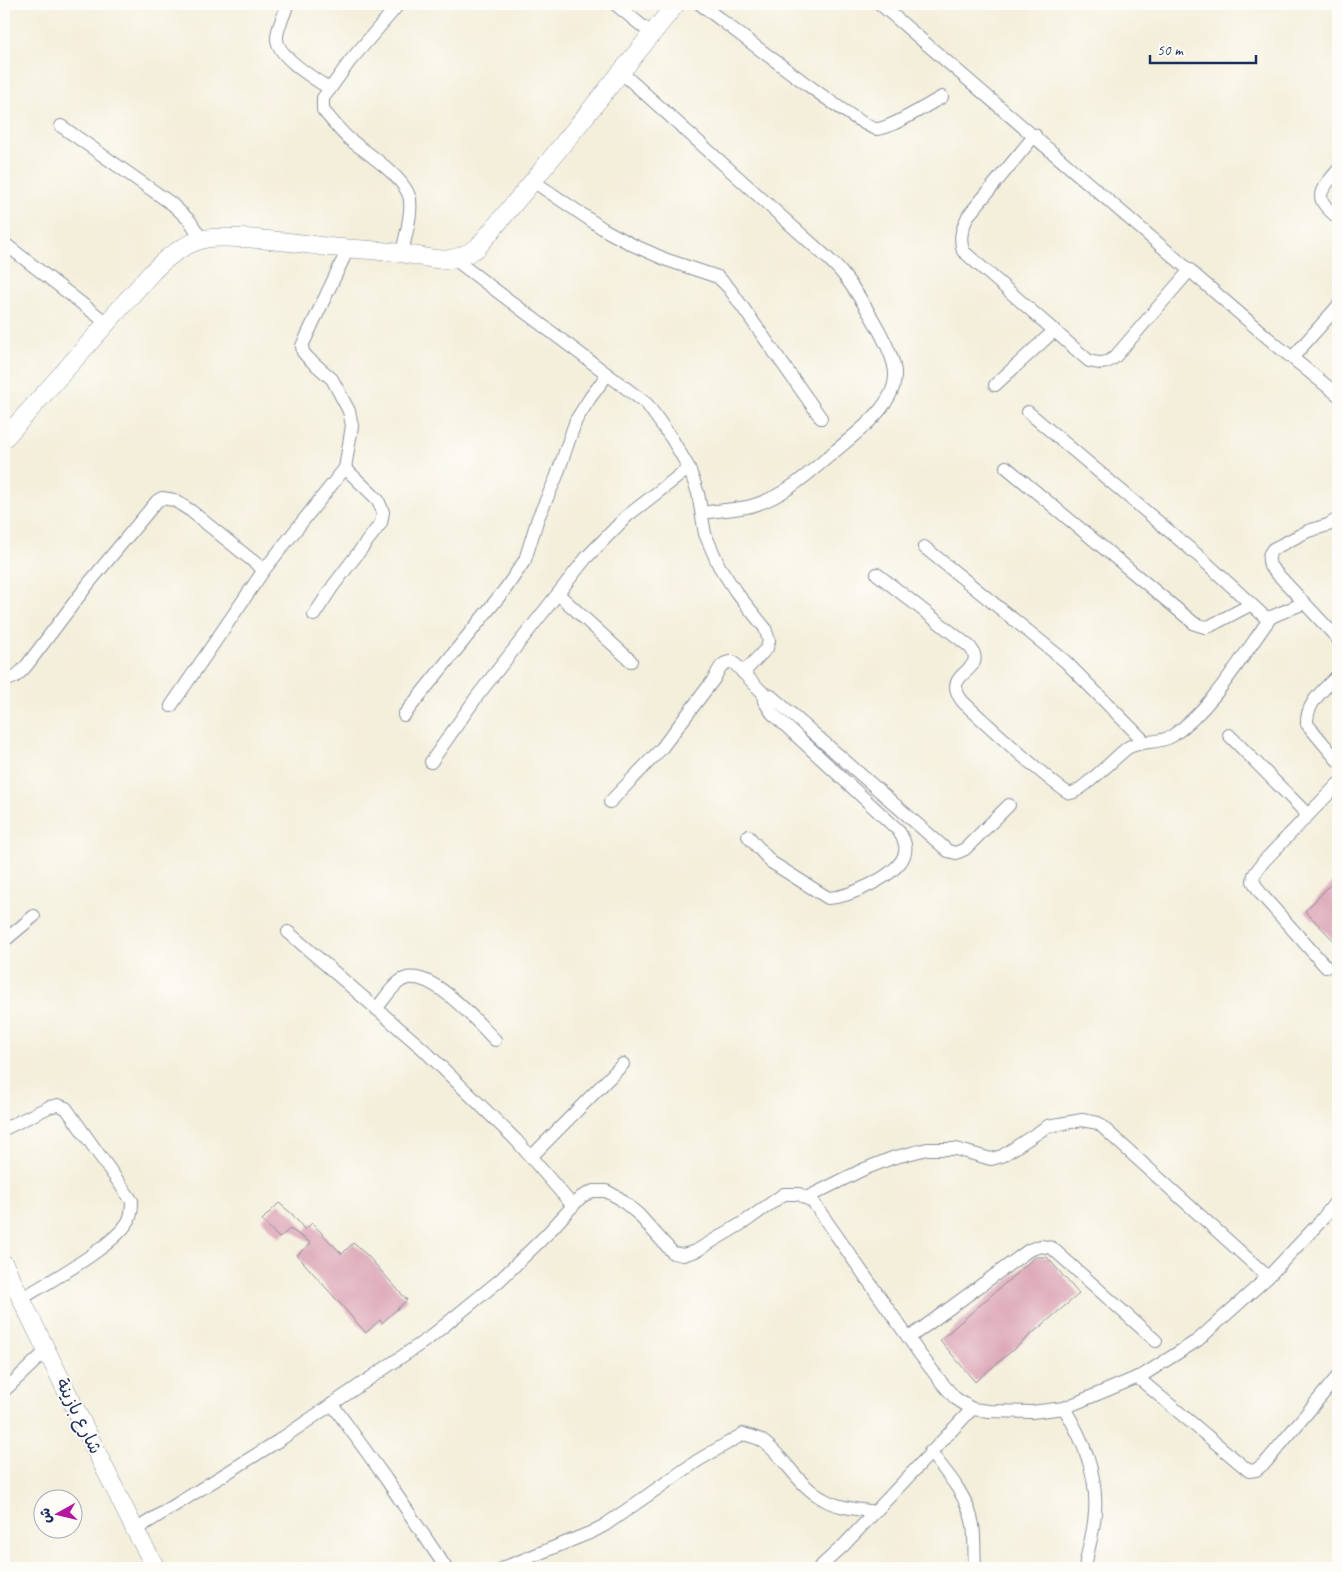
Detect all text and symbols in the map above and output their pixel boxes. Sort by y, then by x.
scale bar [1150,32,1256,64]
text: 50 m [1157,41,1184,60]
street label: شارع بازينة [50,1374,107,1458]
north arrow [32,1490,82,1540]
text: ش [36,1507,55,1525]

